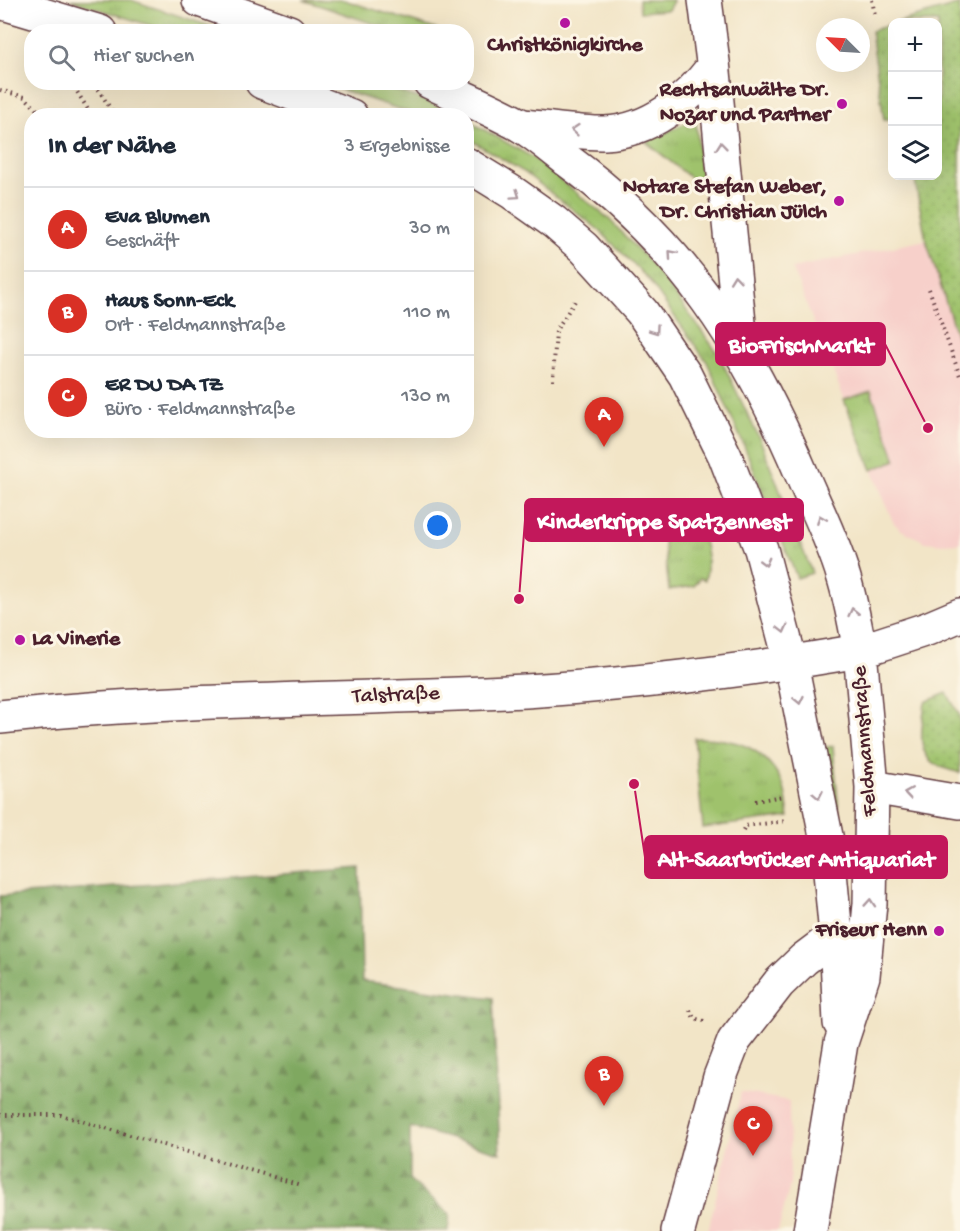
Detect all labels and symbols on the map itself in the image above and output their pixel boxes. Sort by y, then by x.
marker: Christkönigkirche [558,16,572,30]
north arrow [816,18,870,72]
place label: Christkönigkirche [486,33,643,59]
place label: Rechtsanwälte Dr. Nozar und Partner [658,78,832,129]
marker: Rechtsanwälte Dr. Nozar und Partner [835,97,849,111]
one-way arrow [570,124,579,137]
one-way arrow [715,142,728,151]
place label: Notare Stefan Weber, Dr. Christian Jülch [623,175,827,226]
one-way arrow [509,188,520,199]
marker: Notare Stefan Weber, Dr. Christian Jülch [832,194,846,208]
one-way arrow [668,251,679,261]
one-way arrow [729,274,742,283]
callout: BioFrischMarkt [716,323,885,365]
one-way arrow [648,324,659,335]
text: BioFrischMarkt [728,333,876,362]
pin: A [584,398,624,447]
callout: Kinderkrippe Spatzennest [525,499,803,541]
text: Kinderkrippe Spatzennest [536,509,793,538]
your location [423,511,452,540]
one-way arrow [816,514,828,525]
one-way arrow [758,557,770,567]
one-way arrow [847,607,860,617]
one-way arrow [775,624,788,634]
place label: La Vinerie [32,627,121,653]
marker: La Vinerie [13,633,27,647]
street label: Feldmannstraße [848,664,884,818]
street label: Talstraße [350,681,441,711]
one-way arrow [792,695,805,705]
one-way arrow [903,787,912,799]
one-way arrow [811,789,824,799]
callout: Alt-Saarbrücker Antiquariat [645,836,947,878]
text: Alt-Saarbrücker Antiquariat [656,847,937,876]
one-way arrow [863,898,876,907]
place label: Friseur Henn [815,918,928,944]
marker: Friseur Henn [932,924,946,938]
pin: B [584,1056,624,1106]
pin: C [734,1106,772,1156]

